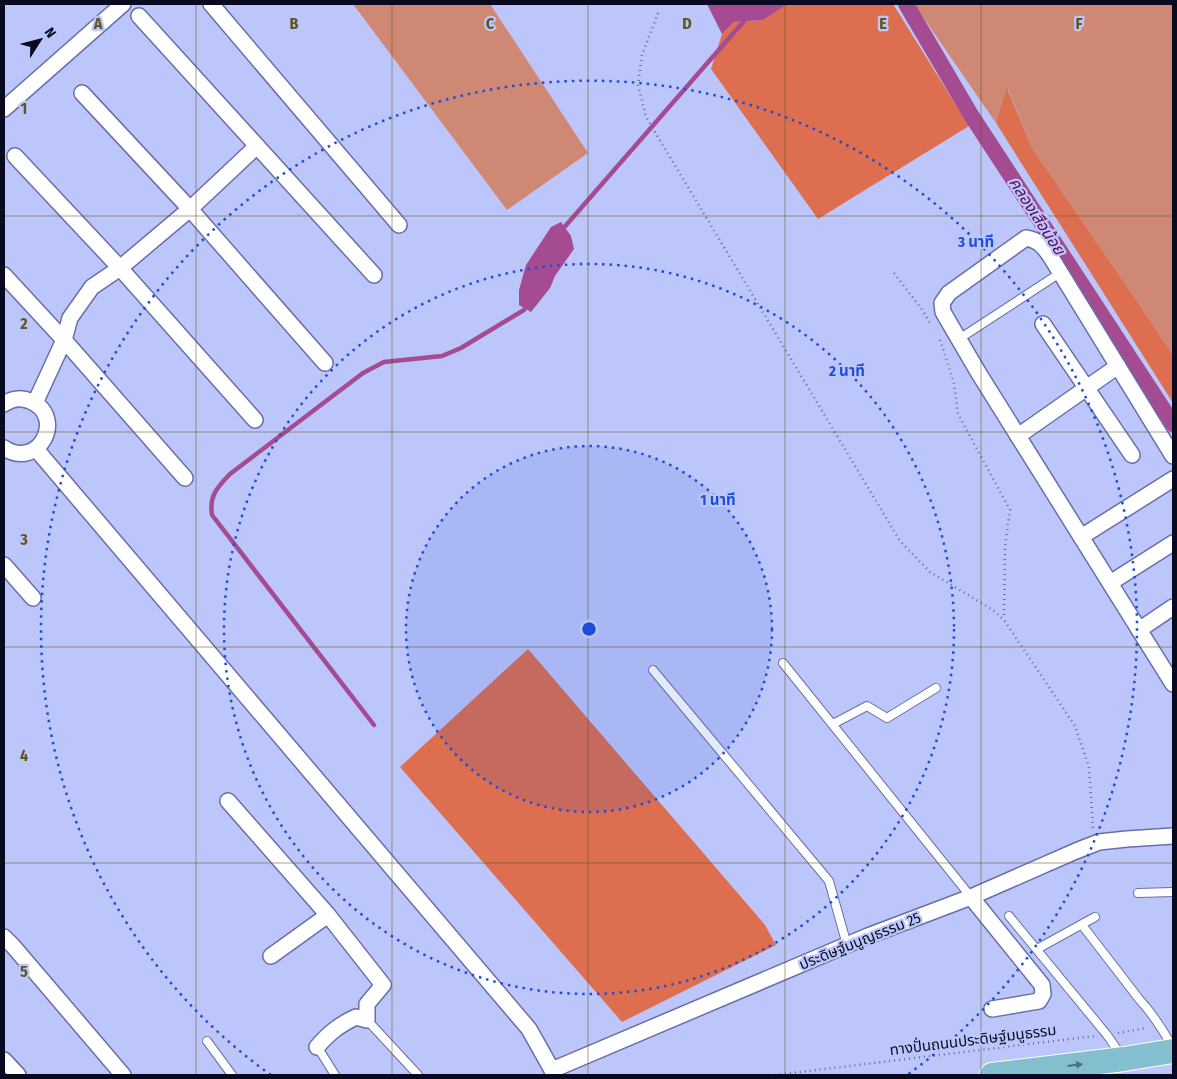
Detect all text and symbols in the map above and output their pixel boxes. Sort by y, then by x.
text: A [93,14,103,33]
text: B [290,14,299,33]
text: C [486,14,495,33]
text: D [682,14,692,33]
text: E [879,14,887,33]
text: F [1075,14,1083,33]
north arrow [15,15,65,65]
text: N [41,24,59,41]
text: 1 [21,99,27,118]
water label: คลองเสือน้อย [1005,174,1070,259]
text: 3 นาที [957,233,994,251]
text: 2 [19,314,28,333]
text: 2 นาที [828,362,865,380]
text: 1 นาที [700,491,736,509]
text: 3 [19,530,28,549]
centre of rings [580,620,598,638]
text: 4 [20,746,28,765]
street label: ประดิษฐ์มนูญธรรม 25 [797,908,924,974]
text: 5 [20,962,28,981]
street label: ทางปั่นถนนประดิษฐ์มนูธรรม [888,1019,1057,1059]
one-way arrow [1067,1061,1083,1069]

